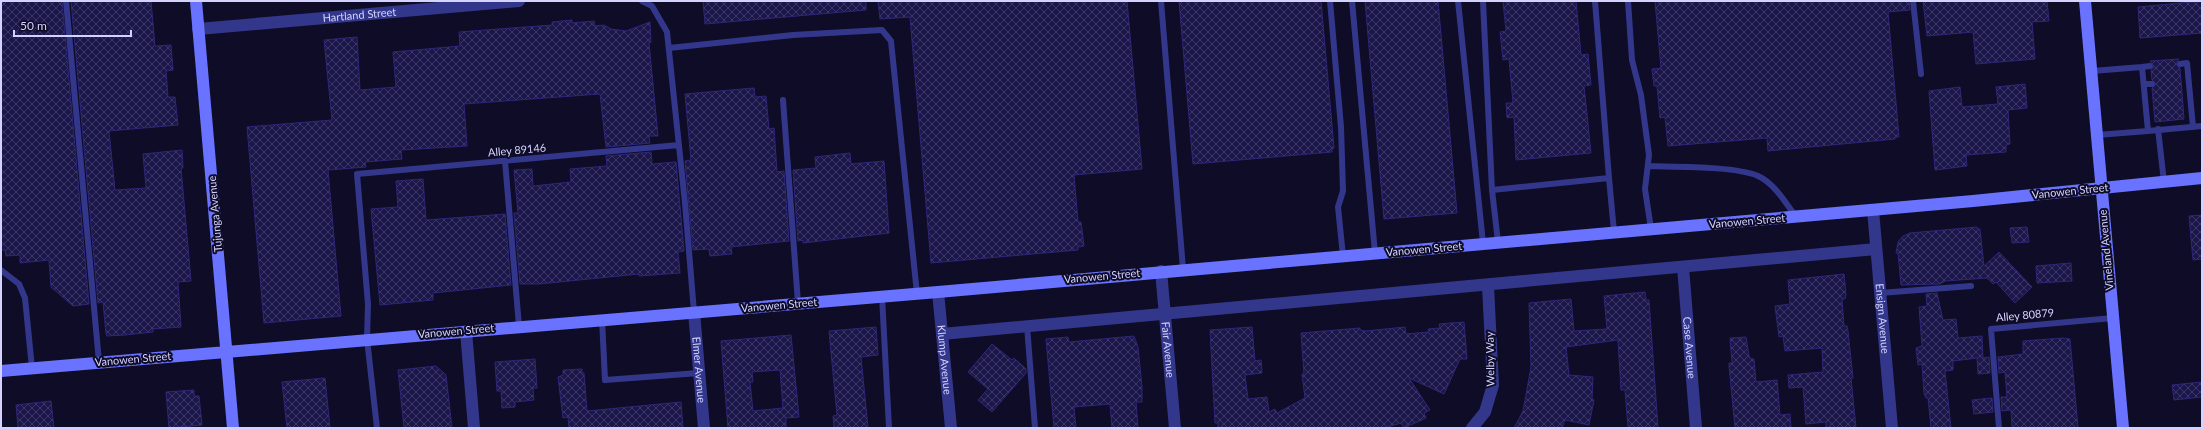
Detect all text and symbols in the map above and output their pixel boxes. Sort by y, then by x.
street label: Hartland Street [322,5,397,24]
scale bar [14,12,131,38]
text: 50 m [20,18,47,33]
street label: Alley 89146 [487,140,547,159]
street label: Tujunga Avenue [205,175,224,253]
street label: Vanowen Street [2031,180,2109,201]
street label: Vineland Avenue [2095,209,2116,291]
street label: Vanowen Street [1708,211,1786,230]
street label: Vanowen Street [1385,239,1463,258]
street label: Vanowen Street [1063,266,1141,285]
street label: Ensign Avenue [1873,283,1893,354]
street label: Vanowen Street [740,295,818,314]
street label: Alley 80879 [1995,305,2055,324]
street label: Case Avenue [1681,316,1699,379]
street label: Vanowen Street [417,321,495,340]
street label: Fair Avenue [1160,321,1178,378]
street label: Klump Avenue [935,324,955,395]
street label: Welby Way [1483,331,1496,387]
street label: Elmer Avenue [690,336,709,404]
street label: Vanowen Street [94,349,172,368]

